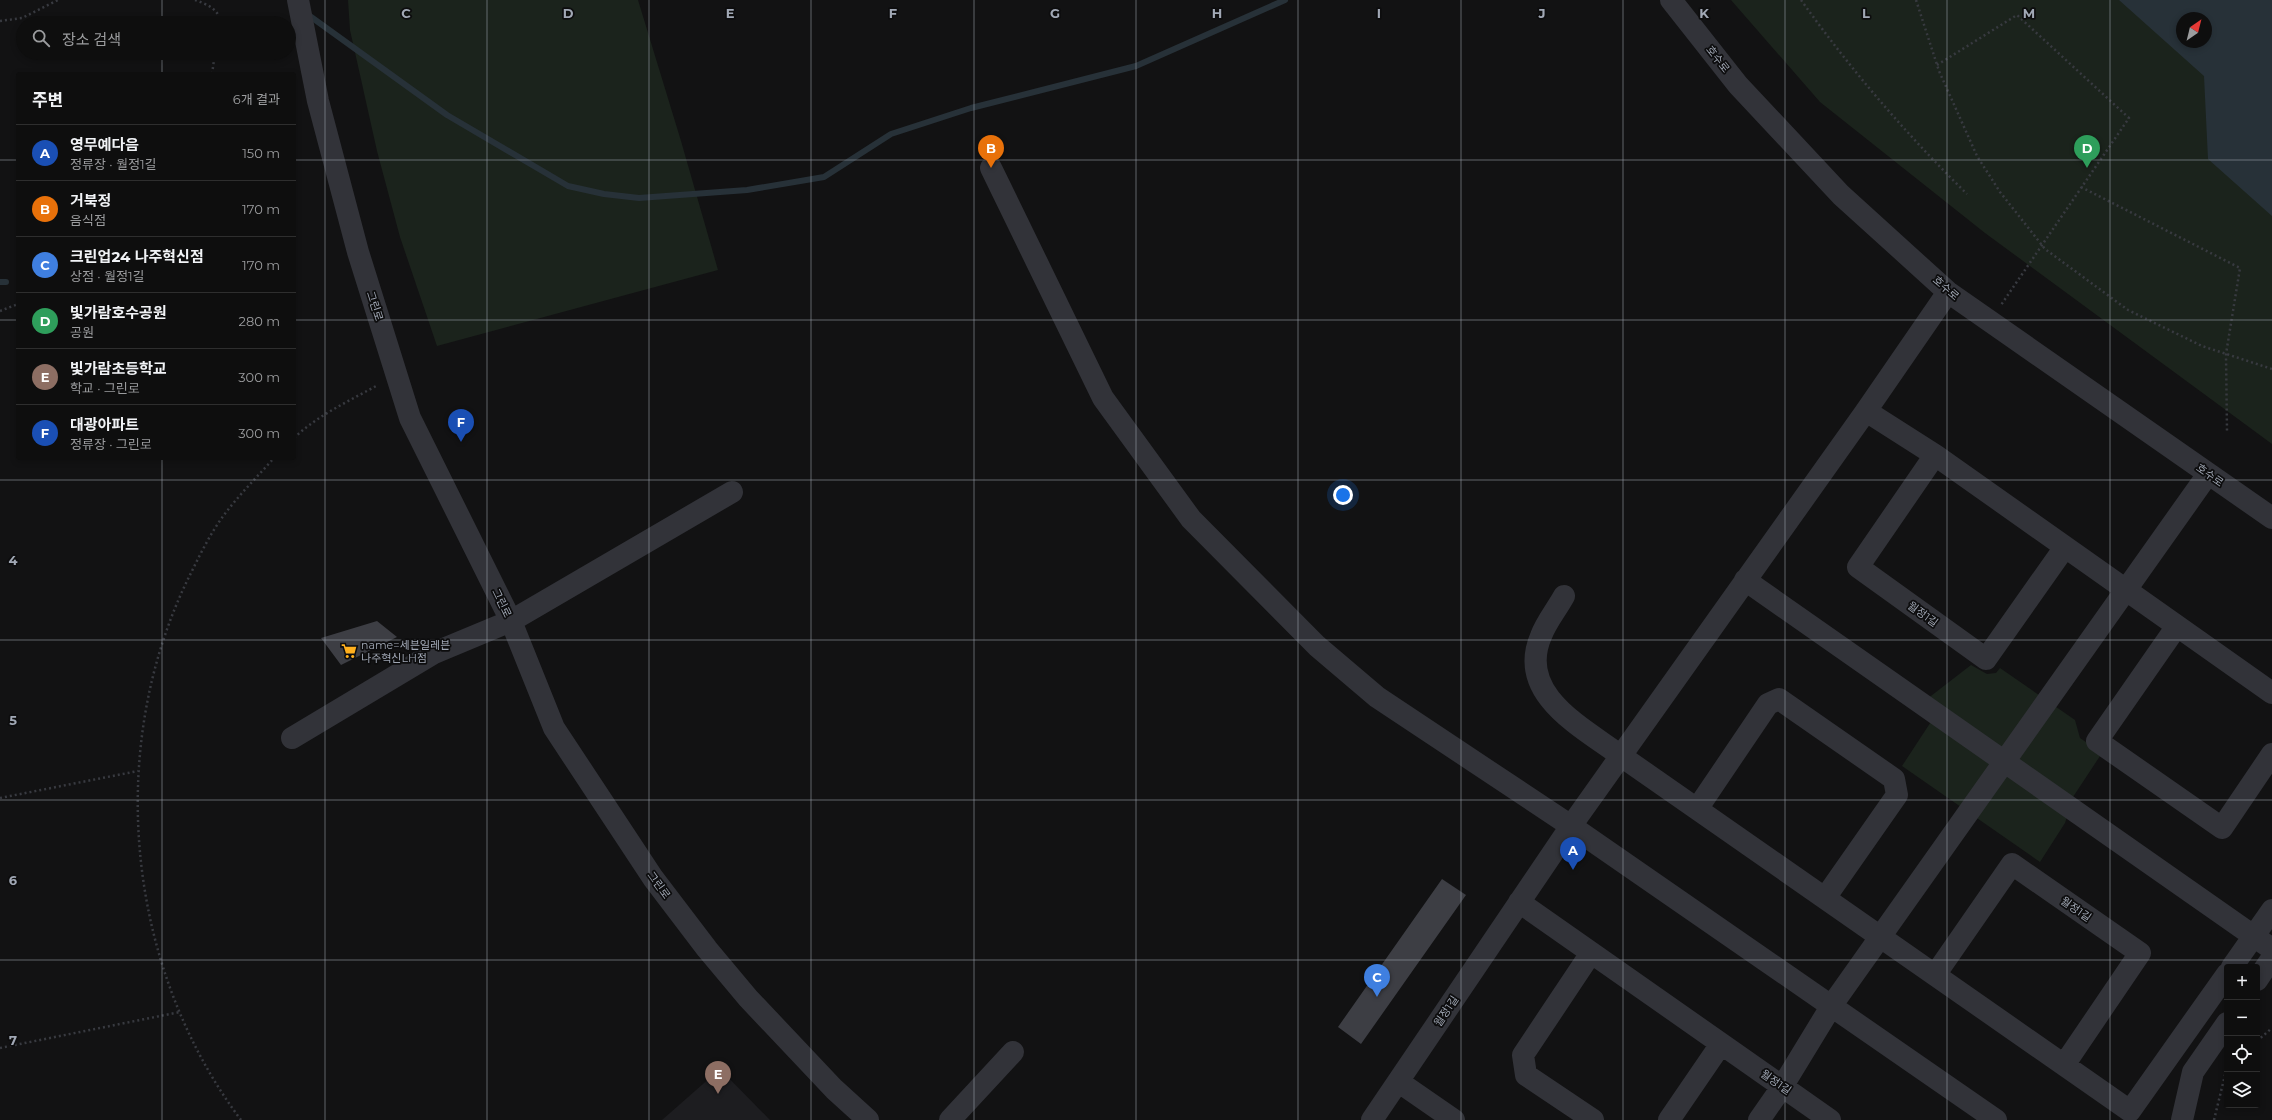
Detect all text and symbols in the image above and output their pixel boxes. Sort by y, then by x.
text: C [401,5,411,21]
text: D [563,5,574,21]
text: E [726,5,735,21]
text: F [889,5,897,21]
text: G [1050,5,1060,21]
text: H [1212,5,1222,21]
text: I [1377,5,1381,21]
text: J [1537,5,1546,21]
text: K [1699,5,1709,21]
text: L [1862,5,1870,21]
text: M [2023,5,2035,21]
north arrow [2176,12,2212,48]
search box [16,16,296,60]
icon: search [30,27,52,49]
text: 장소 검색 [62,30,121,49]
street label: 호수로 [1703,43,1733,75]
text: 주변 [32,90,63,110]
text: 6개 결과 [233,91,280,107]
text: 영무예다음 [70,135,139,154]
pin: B [978,135,1004,168]
pin: D [2074,135,2100,168]
text: A [40,145,50,161]
text: 150 m [242,145,280,161]
text: 정류장 · 월정1길 [70,156,157,172]
text: 거북정 [70,191,111,210]
text: B [40,201,50,217]
text: 170 m [242,201,280,217]
text: 음식점 [70,212,106,228]
text: 크린업24 나주혁신점 [70,247,204,266]
text: C [40,257,50,273]
text: 170 m [242,257,280,273]
text: 상점 · 월정1길 [70,268,145,284]
street label: 호수로 [1930,273,1962,303]
street label: 그린로 [364,289,386,323]
text: 빛가람호수공원 [70,303,167,322]
text: D [40,313,50,329]
text: 280 m [239,313,280,329]
text: 공원 [70,324,94,340]
text: 빛가람초등학교 [70,359,167,378]
text: E [41,369,49,385]
text: 300 m [238,369,280,385]
text: 학교 · 그린로 [70,380,140,396]
pin: F [448,409,474,442]
text: 대광아파트 [70,415,139,434]
text: F [41,425,49,441]
text: 300 m [238,425,280,441]
text: 정류장 · 그린로 [70,436,152,452]
street label: 호수로 [2194,461,2226,489]
your location [1333,485,1353,505]
text: 4 [9,552,18,568]
street label: 그린로 [489,586,515,620]
street label: 월정1길 [1905,598,1941,630]
place label: name=세븐일레븐 나주혁신LH점 [361,638,450,665]
supermarket icon: name=세븐일레븐 나주혁신LH점 [340,642,358,660]
text: 5 [9,712,17,728]
pin: A [1560,837,1586,870]
street label: 그린로 [644,869,674,901]
text: 6 [9,872,18,888]
street label: 월정1길 [2058,893,2094,925]
pin: C [1364,964,1390,997]
map controls [2224,964,2260,1108]
button: + [2224,964,2260,1000]
street label: 월정1길 [1431,993,1461,1029]
button: − [2224,1000,2260,1036]
text: 7 [9,1032,17,1048]
button: locate [2224,1036,2260,1072]
pin: E [705,1061,731,1094]
street label: 월정1길 [1758,1066,1794,1098]
button: layers [2224,1072,2260,1108]

